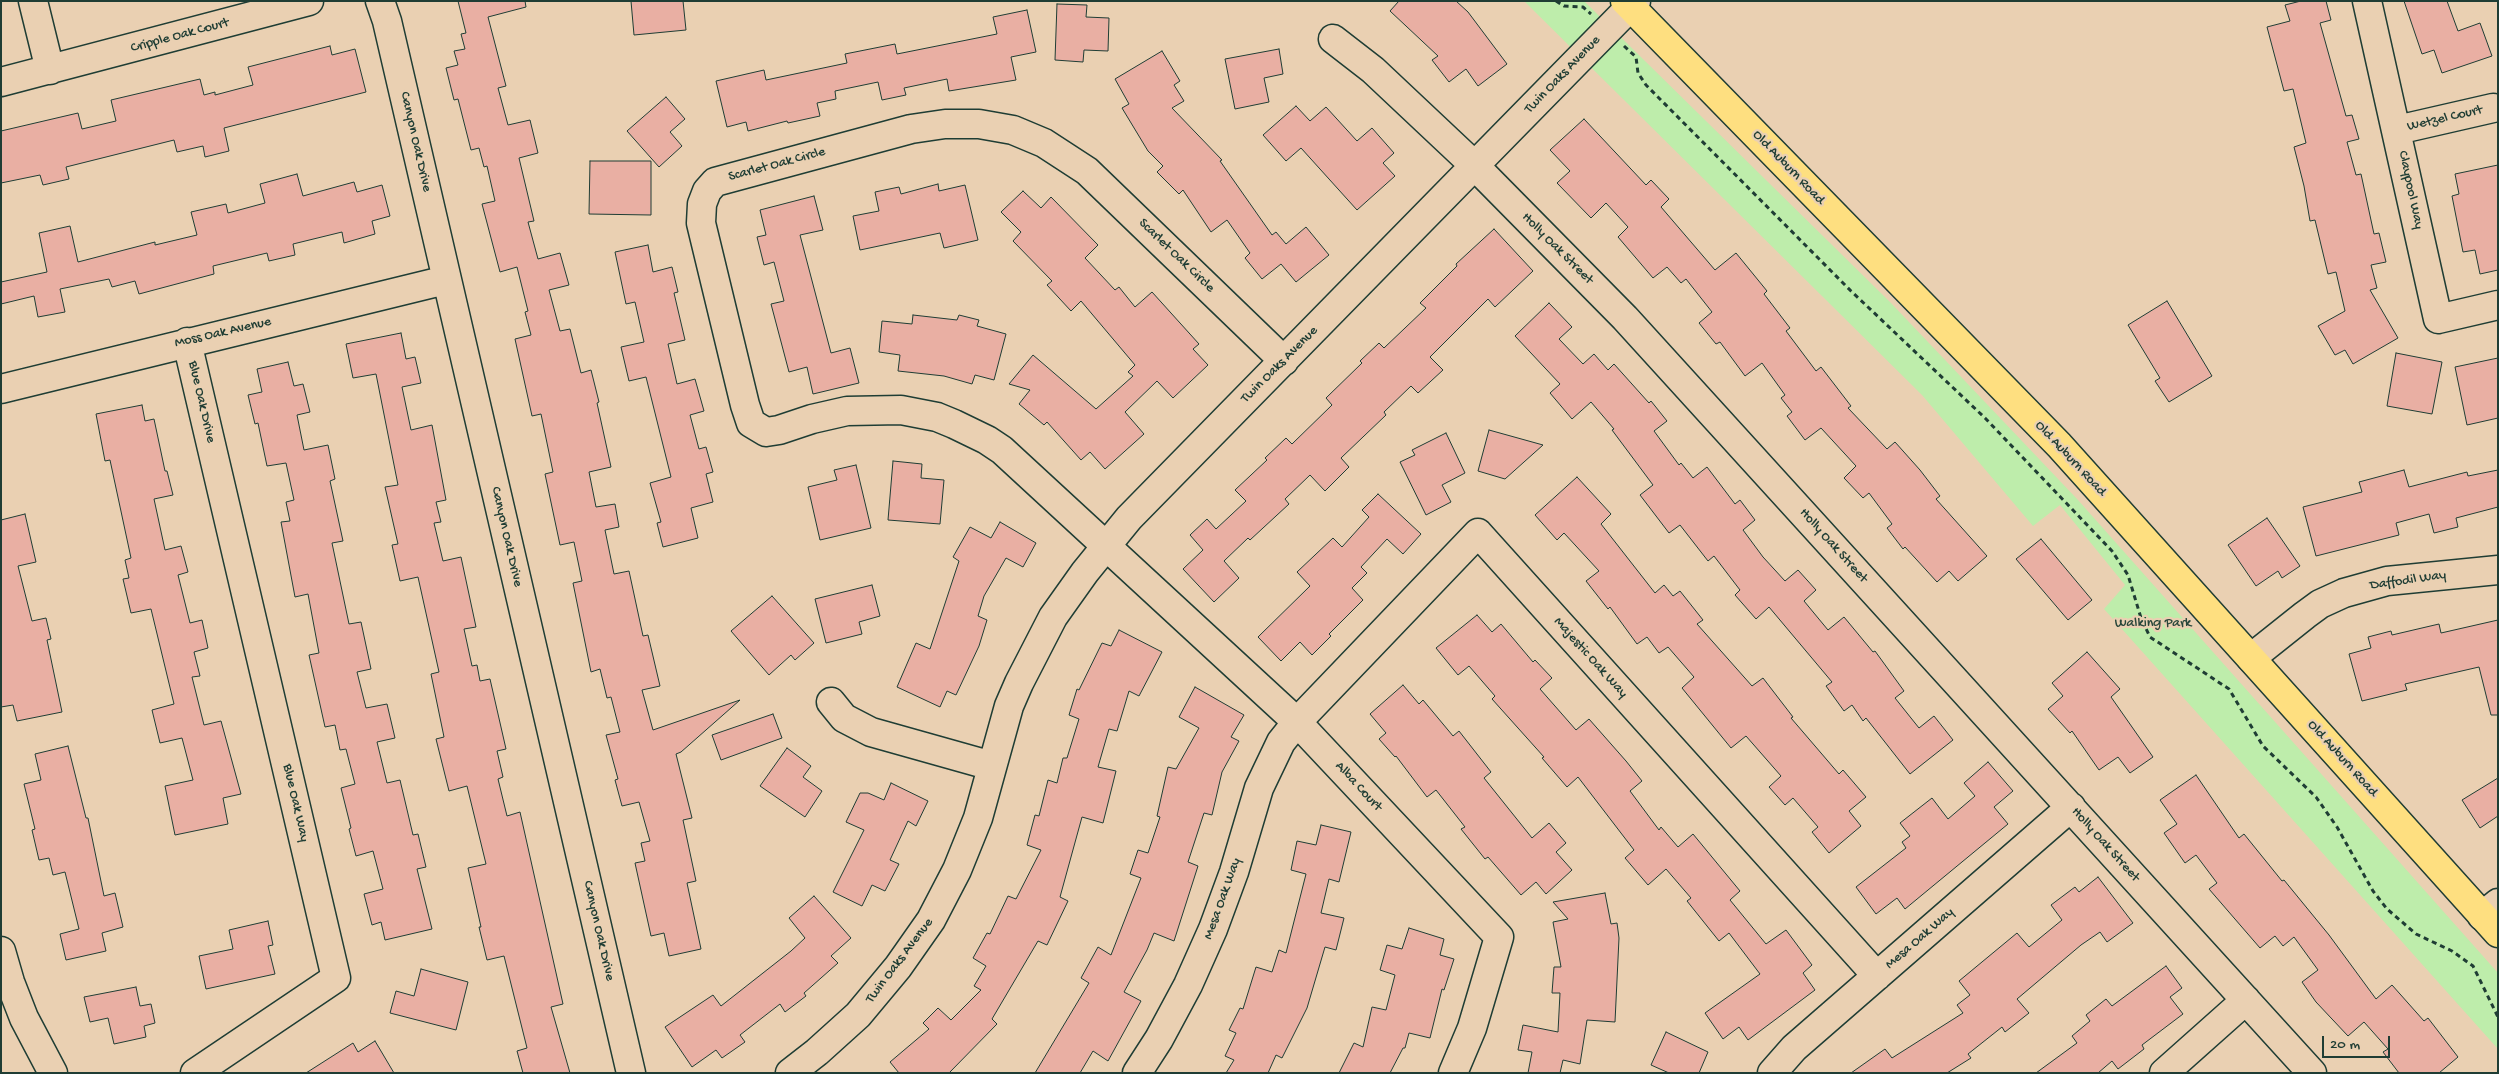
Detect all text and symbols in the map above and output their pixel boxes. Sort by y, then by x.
street label: Cripple Oak Court [129,15,231,57]
street label: Twin Oaks Avenue [1521,32,1605,118]
street label: Canyon Oak Drive [395,90,435,194]
street label: Wetzel Court [2406,102,2484,136]
street label: Old Auburn Road [1748,127,1828,209]
street label: Scarlet Oak Circle [727,144,827,186]
street label: Claypool Way [2393,149,2427,231]
street label: Holly Oak Street [1518,210,1596,288]
street label: Scarlet Oak Circle [1134,215,1218,297]
street label: Moss Oak Avenue [173,314,273,352]
street label: Twin Oaks Avenue [1238,323,1322,407]
street label: Blue Oak Drive [183,359,219,445]
street label: Old Auburn Road [2031,418,2109,500]
street label: Canyon Oak Drive [486,485,526,589]
street label: Holly Oak Street [1795,505,1871,587]
street label: Daffodil Way [2369,567,2447,595]
street label: Majestic Oak Way [1549,614,1631,702]
park label: Walking Park [2115,616,2191,632]
street label: Old Auburn Road [2303,717,2381,801]
street label: Alba Court [1331,759,1385,815]
street label: Blue Oak Way [278,762,312,844]
street label: Holly Oak Street [2067,804,2143,886]
street label: Mesa Oak Way [1200,856,1246,942]
street label: Canyon Oak Drive [578,879,618,983]
street label: Mesa Oak Way [1882,905,1958,973]
street label: Twin Oaks Avenue [863,915,937,1007]
scale bar [2324,1026,2392,1058]
text: 20 m [2330,1036,2360,1054]

